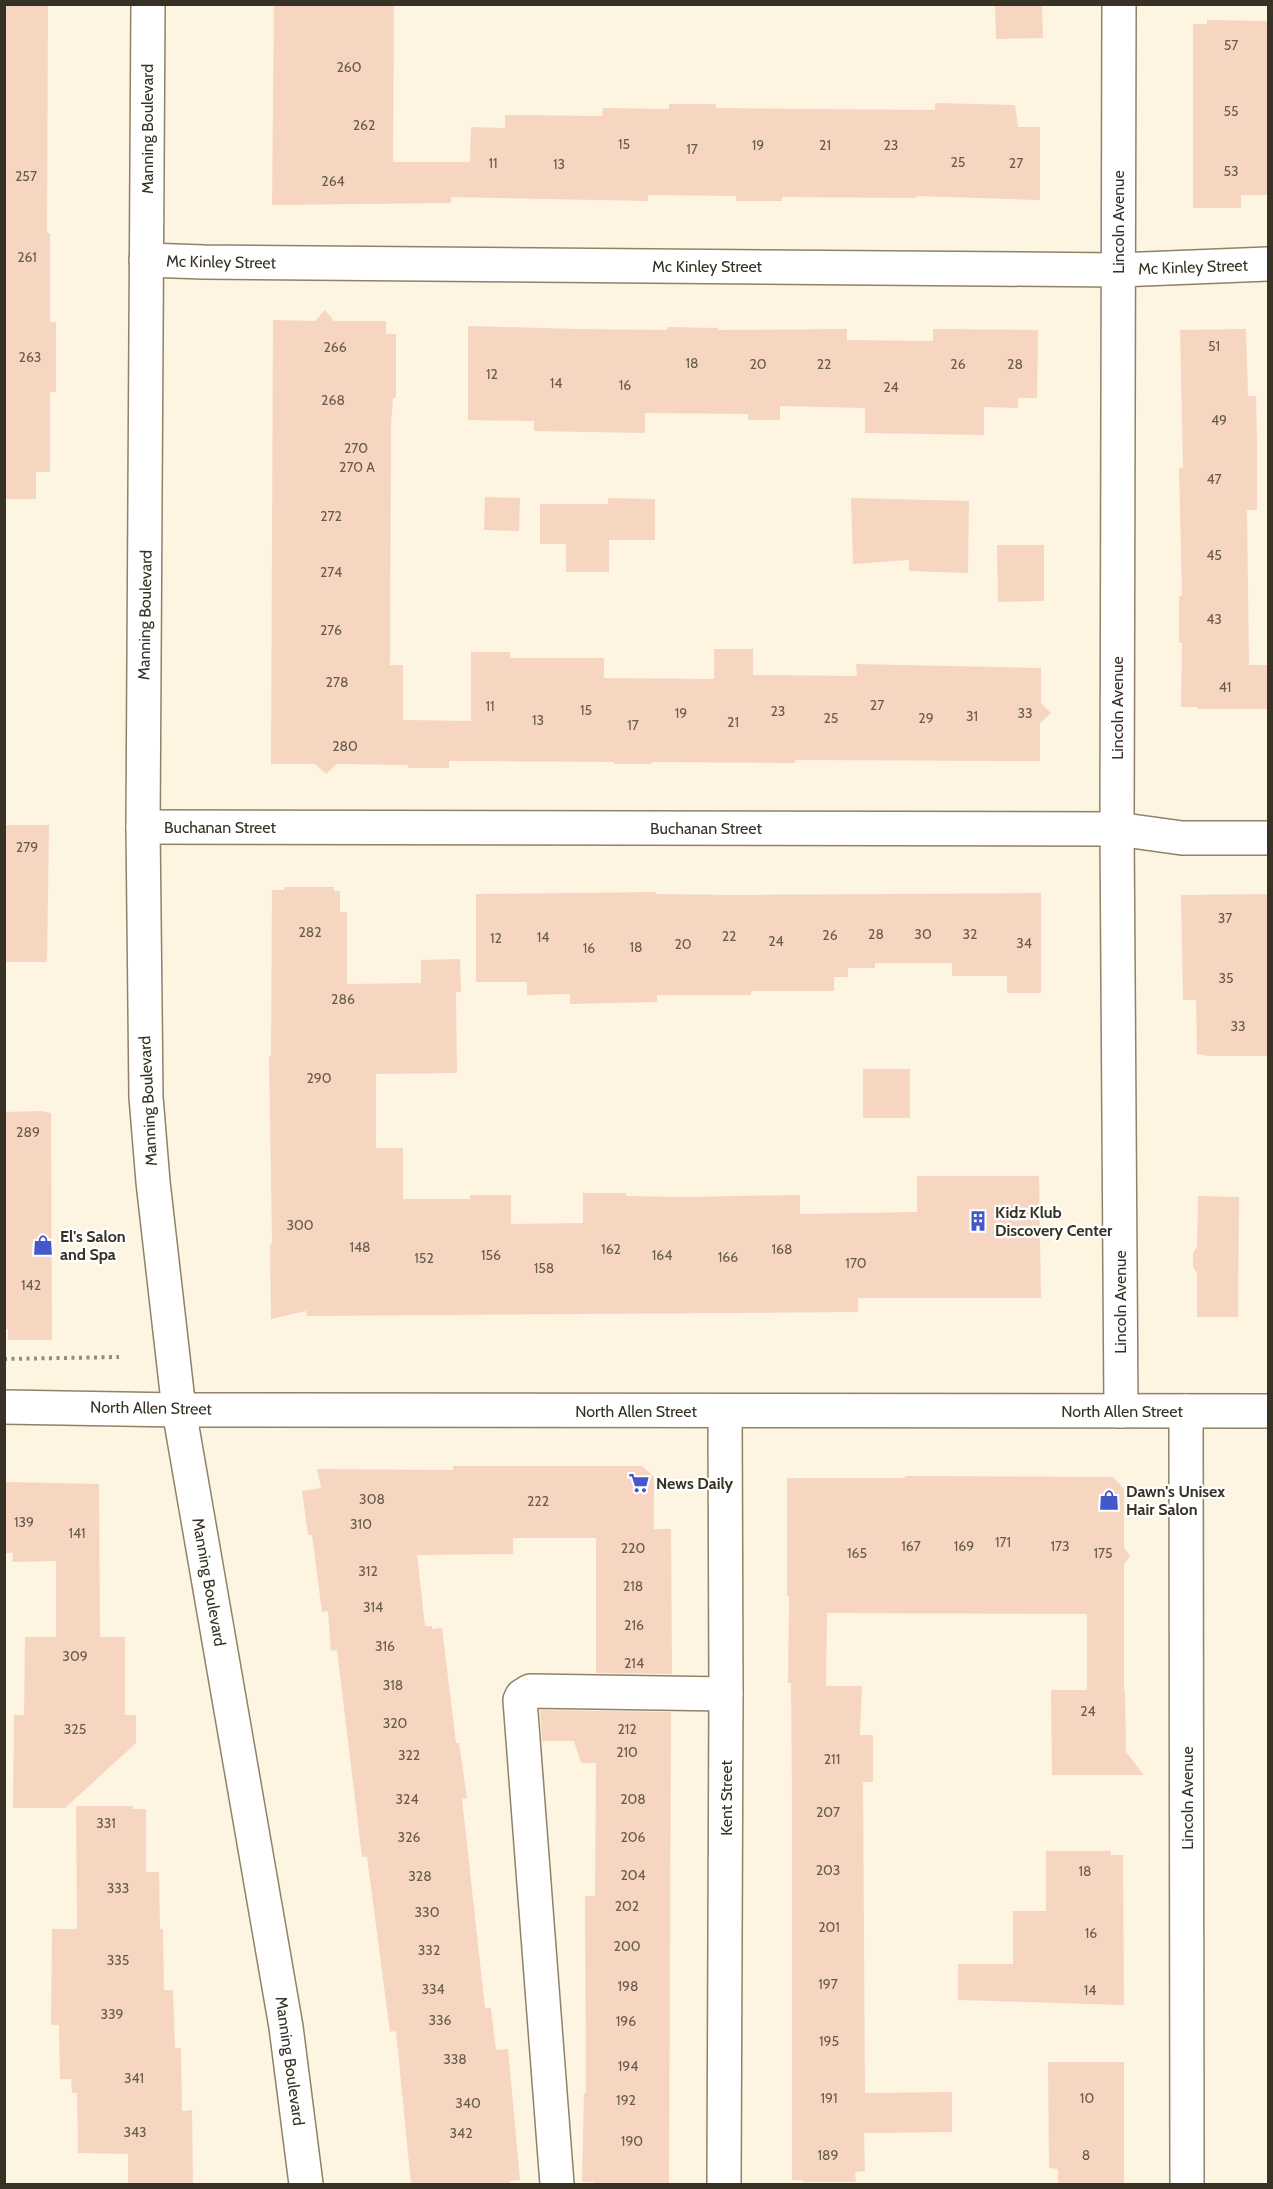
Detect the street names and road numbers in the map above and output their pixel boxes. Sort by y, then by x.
street label: Manning Boulevard [138,64,157,194]
street label: Lincoln Avenue [1109,170,1128,274]
street label: Mc Kinley Street [166,252,277,272]
street label: Mc Kinley Street [1138,256,1249,278]
street label: Mc Kinley Street [652,257,763,276]
street label: Manning Boulevard [134,550,156,680]
street label: Lincoln Avenue [1108,656,1127,760]
street label: Buchanan Street [164,818,276,837]
street label: Buchanan Street [650,819,762,838]
street label: Manning Boulevard [135,1036,161,1166]
street label: Lincoln Avenue [1111,1250,1130,1354]
street label: North Allen Street [90,1397,213,1419]
street label: North Allen Street [575,1402,697,1421]
street label: North Allen Street [1061,1402,1183,1421]
street label: Manning Boulevard [188,1516,230,1648]
street label: Lincoln Avenue [1178,1746,1197,1850]
street label: Kent Street [717,1760,736,1836]
street label: Manning Boulevard [272,1995,308,2127]

